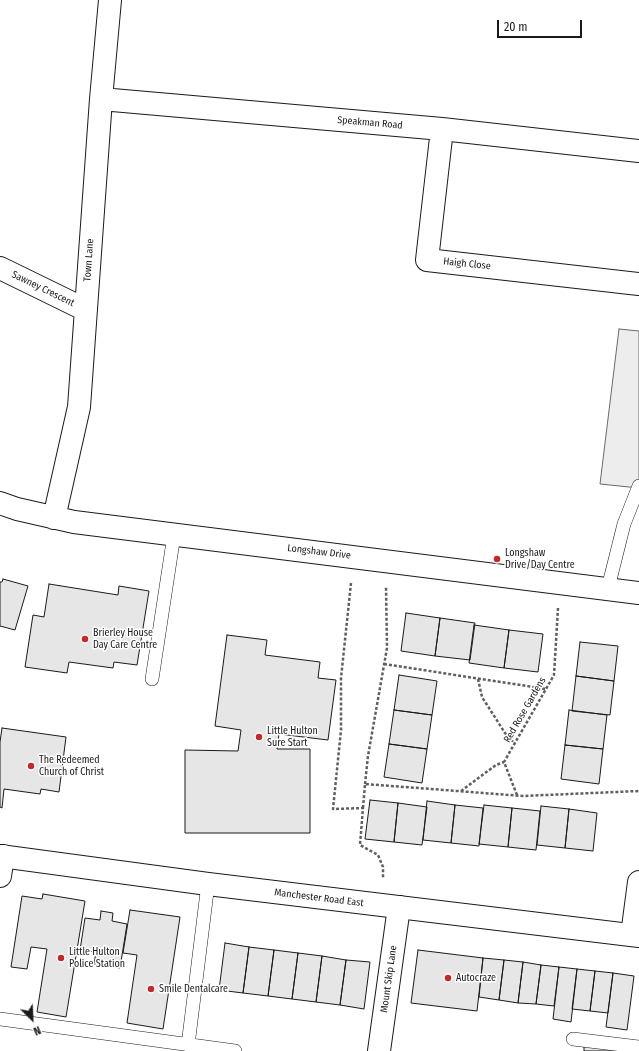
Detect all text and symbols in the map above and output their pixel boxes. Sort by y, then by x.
scale bar [499,12,584,38]
text: 20 m [504,20,528,34]
street label: Speakman Road [337,114,403,132]
street label: Town Lane [82,238,96,282]
street label: Haigh Close [443,256,491,272]
street label: Sawney Crescent [10,269,76,309]
street label: Longshaw Drive [287,542,351,562]
place label: Longshaw Drive/Day Centre [505,547,575,570]
marker: Longshaw Drive/Day Centre [492,554,502,564]
place label: Brierley House Day Care Centre [93,627,157,650]
marker: Brierley House Day Care Centre [80,634,90,644]
street label: Red Rose Gardens [501,675,549,745]
place label: Little Hulton Sure Start [267,725,318,748]
marker: Little Hulton Sure Start [254,732,264,742]
place label: The Redeemed Church of Christ [39,754,104,778]
marker: The Redeemed Church of Christ [26,761,36,771]
street label: Manchester Road East [274,887,364,909]
street label: Mount Skip Lane [378,945,400,1013]
place label: Little Hulton Police Station [69,946,125,970]
marker: Little Hulton Police Station [56,953,66,963]
place label: Autocraze [456,972,496,984]
marker: Autocraze [443,973,453,983]
place label: Smile Dentalcare [159,983,228,995]
marker: Smile Dentalcare [146,984,156,994]
north arrow [12,999,52,1039]
text: N [31,1023,43,1038]

